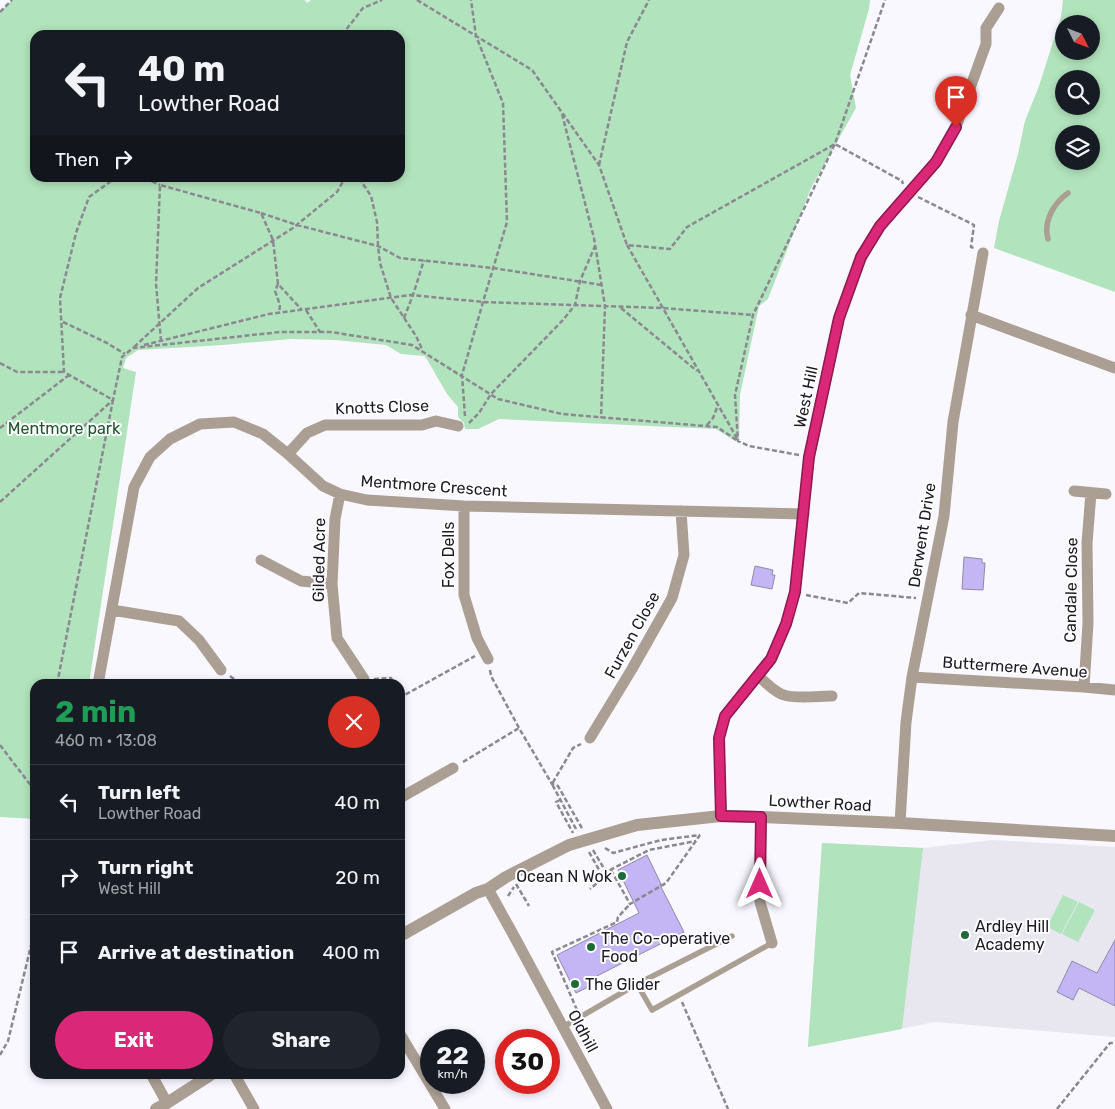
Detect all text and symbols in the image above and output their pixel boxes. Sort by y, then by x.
north arrow [1055,15,1100,60]
map controls [1055,15,1100,170]
text: 40 m [138,48,225,90]
icon: left [55,50,120,115]
button: search [1055,70,1100,115]
pin [935,76,977,127]
icon: arrive [942,83,970,111]
text: Lowther Road [138,90,280,117]
button: layers [1055,125,1100,170]
icon: right [109,145,137,173]
text: Then [55,148,99,171]
street label: West Hill [790,364,822,430]
street label: Knotts Close [335,396,429,418]
park label: Mentmore park [8,419,121,438]
street label: Mentmore Crescent [360,471,508,501]
street label: Derwent Drive [904,481,940,589]
street label: Gilded Acre [309,518,329,602]
street label: Fox Dells [439,522,458,588]
street label: Candale Close [1061,537,1081,643]
street label: Furzen Close [600,588,664,682]
street label: Buttermere Avenue [942,652,1088,682]
text: 2 min [55,694,136,730]
button: close [328,696,380,748]
text: 460 m · 13:08 [55,731,157,750]
text: Turn left [98,781,180,804]
icon: left [55,788,83,816]
text: 40 m [335,791,380,814]
street label: Lowther Road [768,791,872,815]
text: Lowther Road [98,804,201,823]
text: Turn right [98,856,193,879]
position arrow [733,857,785,909]
icon: right [55,863,83,891]
text: 20 m [335,866,380,889]
place label: Ocean N Wok [516,867,613,886]
marker: Ocean N Wok [616,870,628,882]
text: West Hill [98,879,161,898]
place label: Ardley Hill Academy [975,917,1049,954]
place label: The Co-operative Food [601,929,730,966]
marker: Ardley Hill Academy [959,929,971,941]
icon: arrive [55,938,83,966]
text: Arrive at destination [98,941,294,964]
text: 400 m [323,941,380,964]
marker: The Co-operative Food [585,941,597,953]
place label: The Glider [585,975,660,994]
marker: The Glider [569,978,581,990]
street label: Oldhill [564,1006,602,1056]
button: Exit [55,1011,213,1069]
button: Share [223,1011,380,1069]
speed limit sign: 30 [495,1029,560,1094]
text: 22 [436,1041,469,1070]
text: km/h [438,1067,467,1081]

